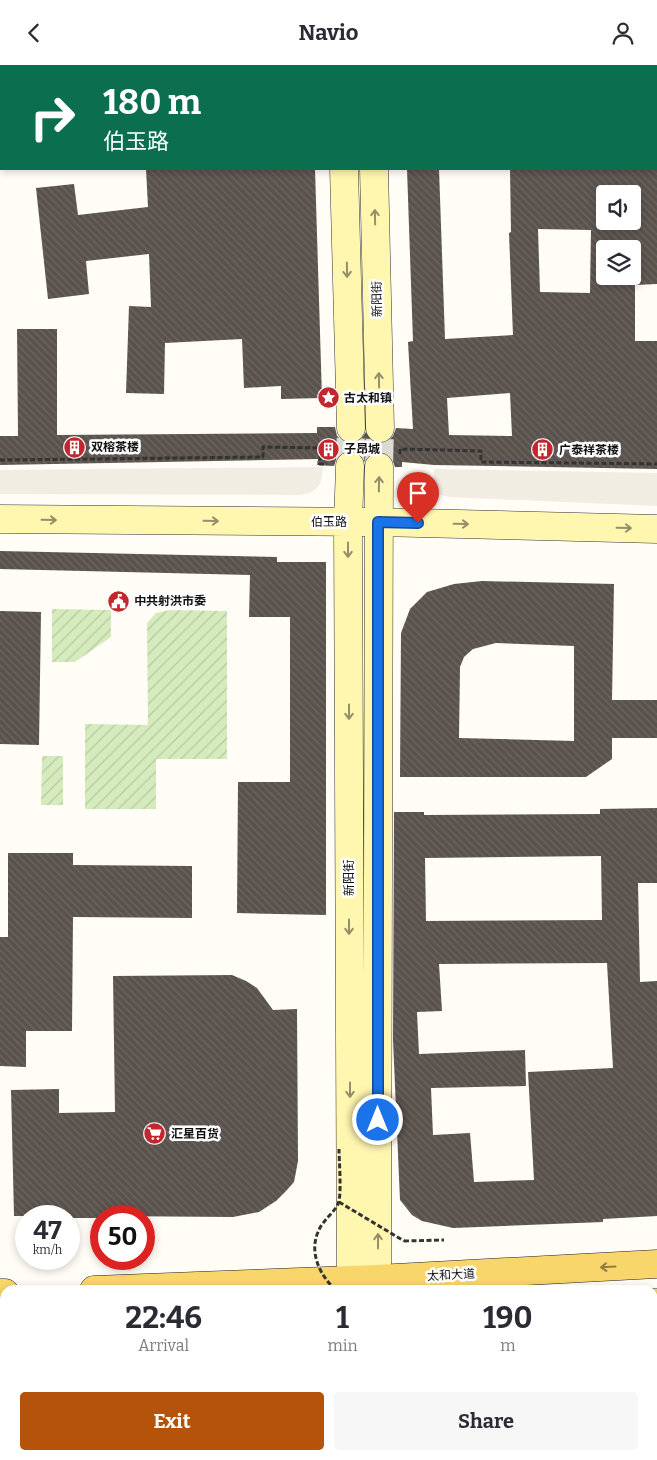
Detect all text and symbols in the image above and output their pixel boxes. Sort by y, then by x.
icon: back [20,19,48,47]
text: Navio [298,19,359,46]
icon: person [609,19,637,47]
text: 180 m [103,81,201,123]
icon: right [20,85,85,150]
text: 伯玉路 [103,128,169,155]
map controls [596,185,641,285]
button: sound [596,185,641,230]
one-way arrow [370,209,380,226]
button: layers [596,240,641,285]
one-way arrow [342,262,351,278]
street label: 新阳街 [370,281,384,317]
one-way arrow [374,372,384,388]
place icon: 古太和镇 [316,386,340,410]
place label: 古太和镇 [344,391,392,405]
building icon: 双榕茶楼 [63,435,87,459]
building icon: 子昂城 [316,437,340,461]
building icon: 广泰祥茶楼 [531,438,555,462]
place label: 双榕茶楼 [91,440,139,454]
place label: 子昂城 [344,442,380,456]
place label: 广泰祥茶楼 [559,443,619,457]
pin [397,472,439,523]
one-way arrow [374,476,384,492]
icon: arrive [404,479,432,507]
one-way arrow [40,515,56,525]
street label: 伯玉路 [311,515,347,529]
one-way arrow [202,516,219,526]
one-way arrow [453,520,469,529]
one-way arrow [615,524,631,533]
one-way arrow [343,541,353,557]
public building icon: 中共射洪市委 [106,589,130,613]
place label: 中共射洪市委 [134,594,206,608]
one-way arrow [344,704,354,720]
street label: 新阳街 [342,860,356,896]
one-way arrow [344,918,354,935]
one-way arrow [345,1081,355,1097]
position arrow [351,1093,403,1145]
supermarket icon: 汇星百货 [143,1122,167,1146]
place label: 汇星百货 [171,1127,219,1141]
speed limit sign: 50 [90,1205,155,1270]
text: 47 [33,1216,62,1246]
one-way arrow [373,1234,383,1250]
text: km/h [33,1243,62,1257]
one-way arrow [601,1262,617,1271]
street label: 太和大道 [427,1267,475,1283]
text: 22:46 [125,1300,202,1336]
text: 1 [336,1300,349,1336]
text: 190 [483,1300,533,1336]
text: Arrival [138,1336,189,1355]
text: min [327,1336,358,1355]
text: m [500,1336,515,1355]
button: Exit [20,1392,324,1450]
button: Share [334,1392,638,1450]

